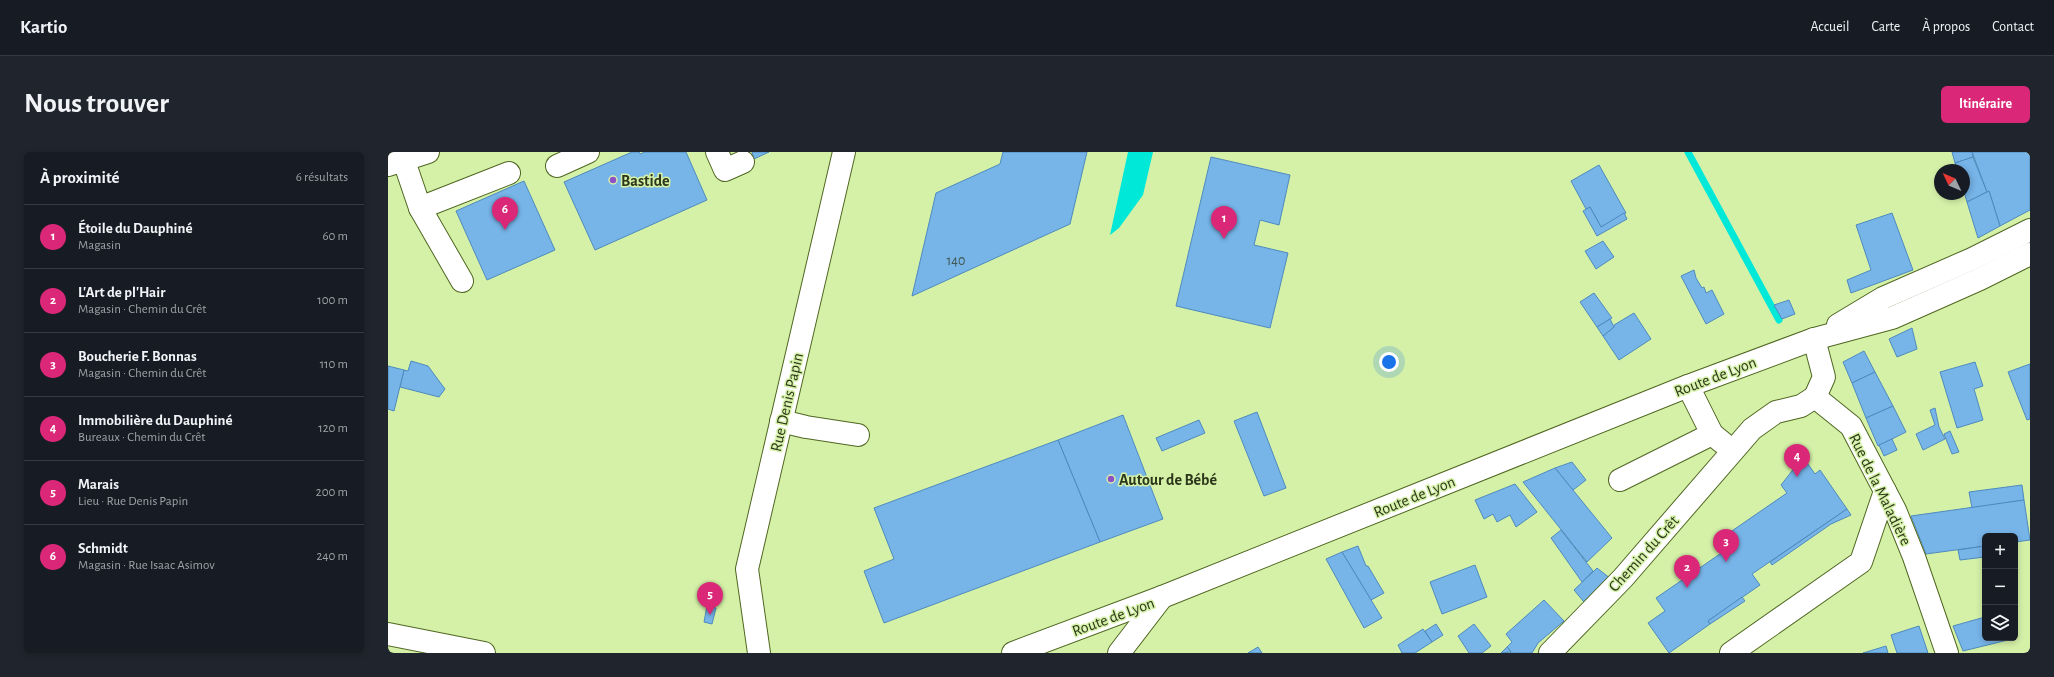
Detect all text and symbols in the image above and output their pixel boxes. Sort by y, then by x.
text: Kartio [20,18,67,37]
text: Accueil [1810,20,1849,34]
text: Carte [1871,20,1900,34]
text: À propos [1922,20,1970,34]
text: Contact [1992,20,2034,34]
button: Itinéraire [1941,86,2030,123]
text: Nous trouver [24,90,169,118]
north arrow [1934,164,1970,200]
text: À proximité [40,169,120,186]
text: 6 résultats [296,171,348,184]
place label: Bastide [621,173,670,189]
marker: Bastide [608,175,618,185]
pin: 6 [492,197,518,230]
pin: 1 [1211,206,1237,239]
text: Étoile du Dauphiné [78,221,192,236]
text: 1 [51,230,55,243]
text: 60 m [322,230,348,243]
text: Magasin [78,239,121,252]
house number: 140 [947,254,965,268]
text: L'Art de pl'Hair [78,285,165,300]
text: 2 [50,294,56,307]
text: 100 m [317,294,348,307]
text: Magasin · Chemin du Crêt [78,303,206,316]
text: Boucherie F. Bonnas [78,349,197,364]
street label: Rue Denis Papin [768,351,806,453]
your location [1379,352,1399,372]
street label: Route de Lyon [1672,354,1759,401]
text: 3 [50,358,56,371]
text: 110 m [320,358,348,371]
text: Magasin · Chemin du Crêt [78,367,206,380]
text: Immobilière du Dauphiné [78,413,233,428]
text: 4 [50,422,56,435]
text: 120 m [318,422,348,435]
text: Bureaux · Chemin du Crêt [78,431,205,444]
street label: Rue de la Maladière [1846,431,1914,548]
pin: 4 [1784,444,1810,477]
place label: Autour de Bébé [1119,472,1217,488]
street label: Route de Lyon [1371,473,1458,521]
marker: Autour de Bébé [1106,474,1116,484]
text: Marais [78,477,119,492]
text: 5 [50,486,56,499]
text: 200 m [316,486,348,499]
text: Lieu · Rue Denis Papin [78,495,188,508]
street label: Chemin du Crêt [1606,513,1682,595]
pin: 3 [1713,529,1739,562]
map controls [1982,533,2018,641]
button: + [1982,533,2018,569]
text: Schmidt [78,541,128,556]
text: 6 [50,550,56,563]
text: 240 m [316,550,348,563]
pin: 2 [1674,555,1700,588]
text: Magasin · Rue Isaac Asimov [78,559,215,572]
button: − [1982,569,2018,605]
pin: 5 [697,582,723,615]
street label: Route de Lyon [1070,595,1157,640]
button: layers [1982,605,2018,641]

